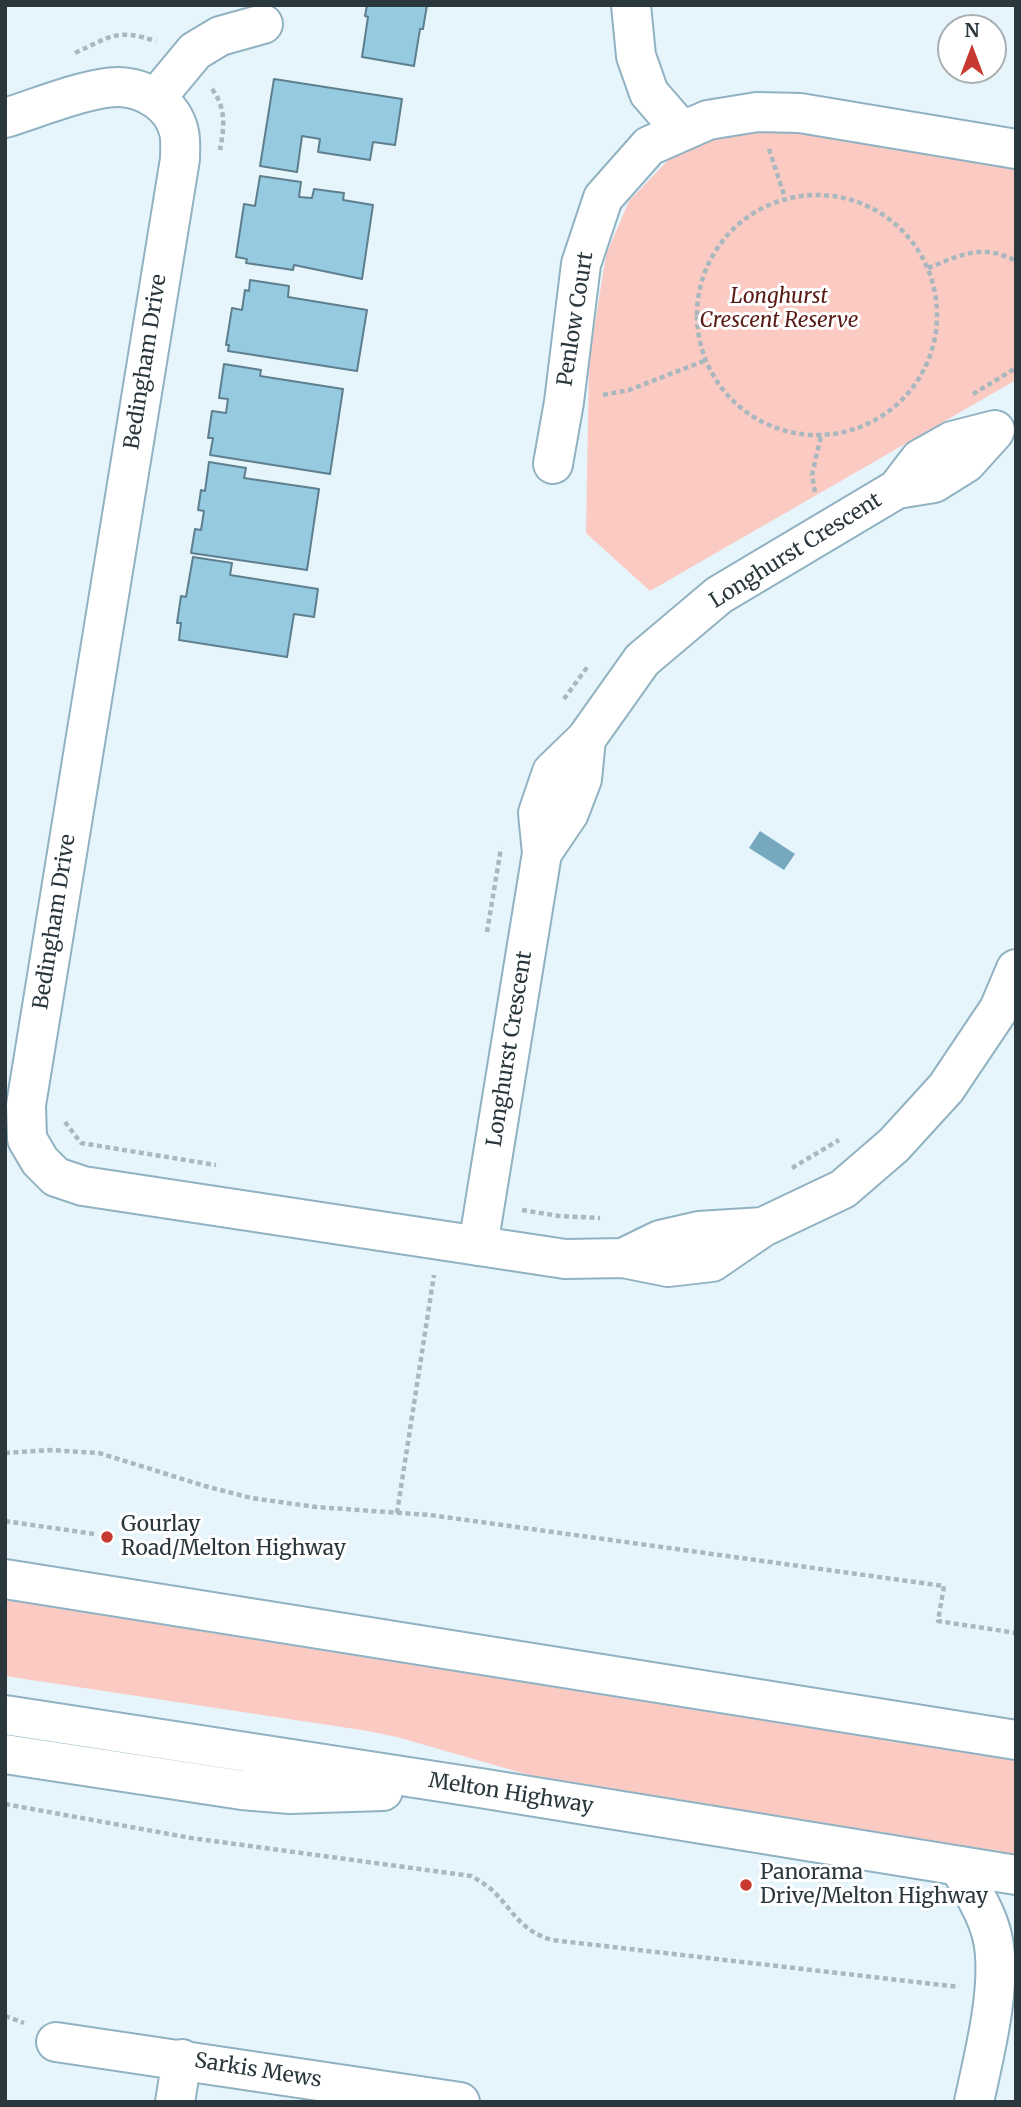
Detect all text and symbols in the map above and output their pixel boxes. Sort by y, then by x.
north arrow [937,14,1007,84]
text: N [964,18,980,42]
street label: Penlow Court [553,250,599,388]
street label: Bedingham Drive [120,273,172,451]
park label: Longhurst Crescent Reserve [700,284,858,334]
street label: Longhurst Crescent [705,488,887,614]
street label: Bedingham Drive [29,833,81,1011]
street label: Longhurst Crescent [482,949,538,1149]
place label: Gourlay Road/Melton Highway [121,1512,346,1562]
marker: Gourlay Road/Melton Highway [99,1529,115,1545]
street label: Melton Highway [427,1769,595,1819]
place label: Panorama Drive/Melton Highway [760,1860,988,1910]
marker: Panorama Drive/Melton Highway [738,1877,754,1893]
street label: Sarkis Mews [193,2049,323,2093]

